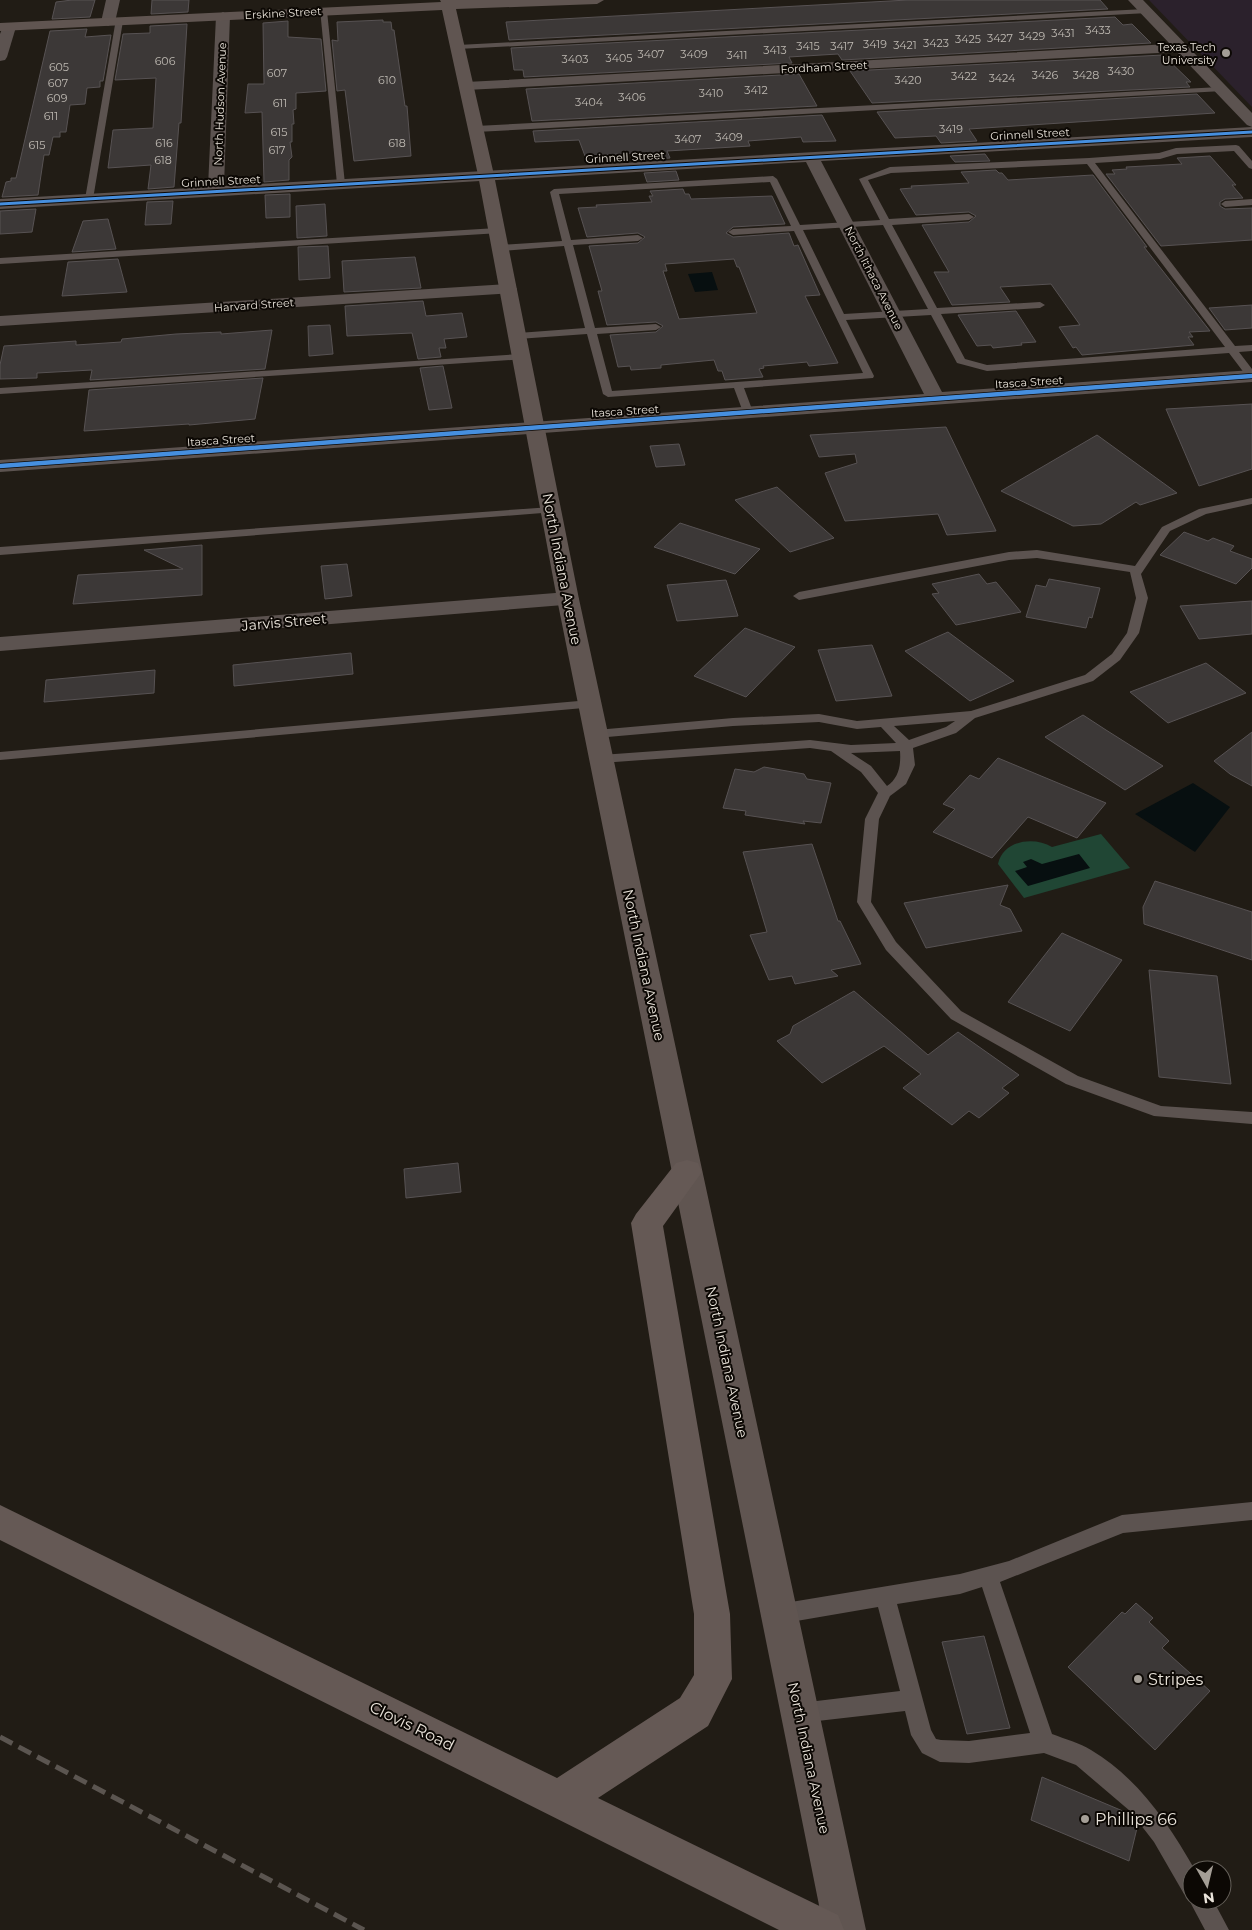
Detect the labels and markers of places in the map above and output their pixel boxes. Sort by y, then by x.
place label: Texas Tech University [1157,40,1216,67]
marker: Texas Tech University [1220,47,1232,59]
place label: Stripes [1148,1670,1203,1689]
marker: Stripes [1132,1673,1144,1685]
place label: Phillips 66 [1095,1810,1177,1829]
marker: Phillips 66 [1079,1813,1091,1825]

